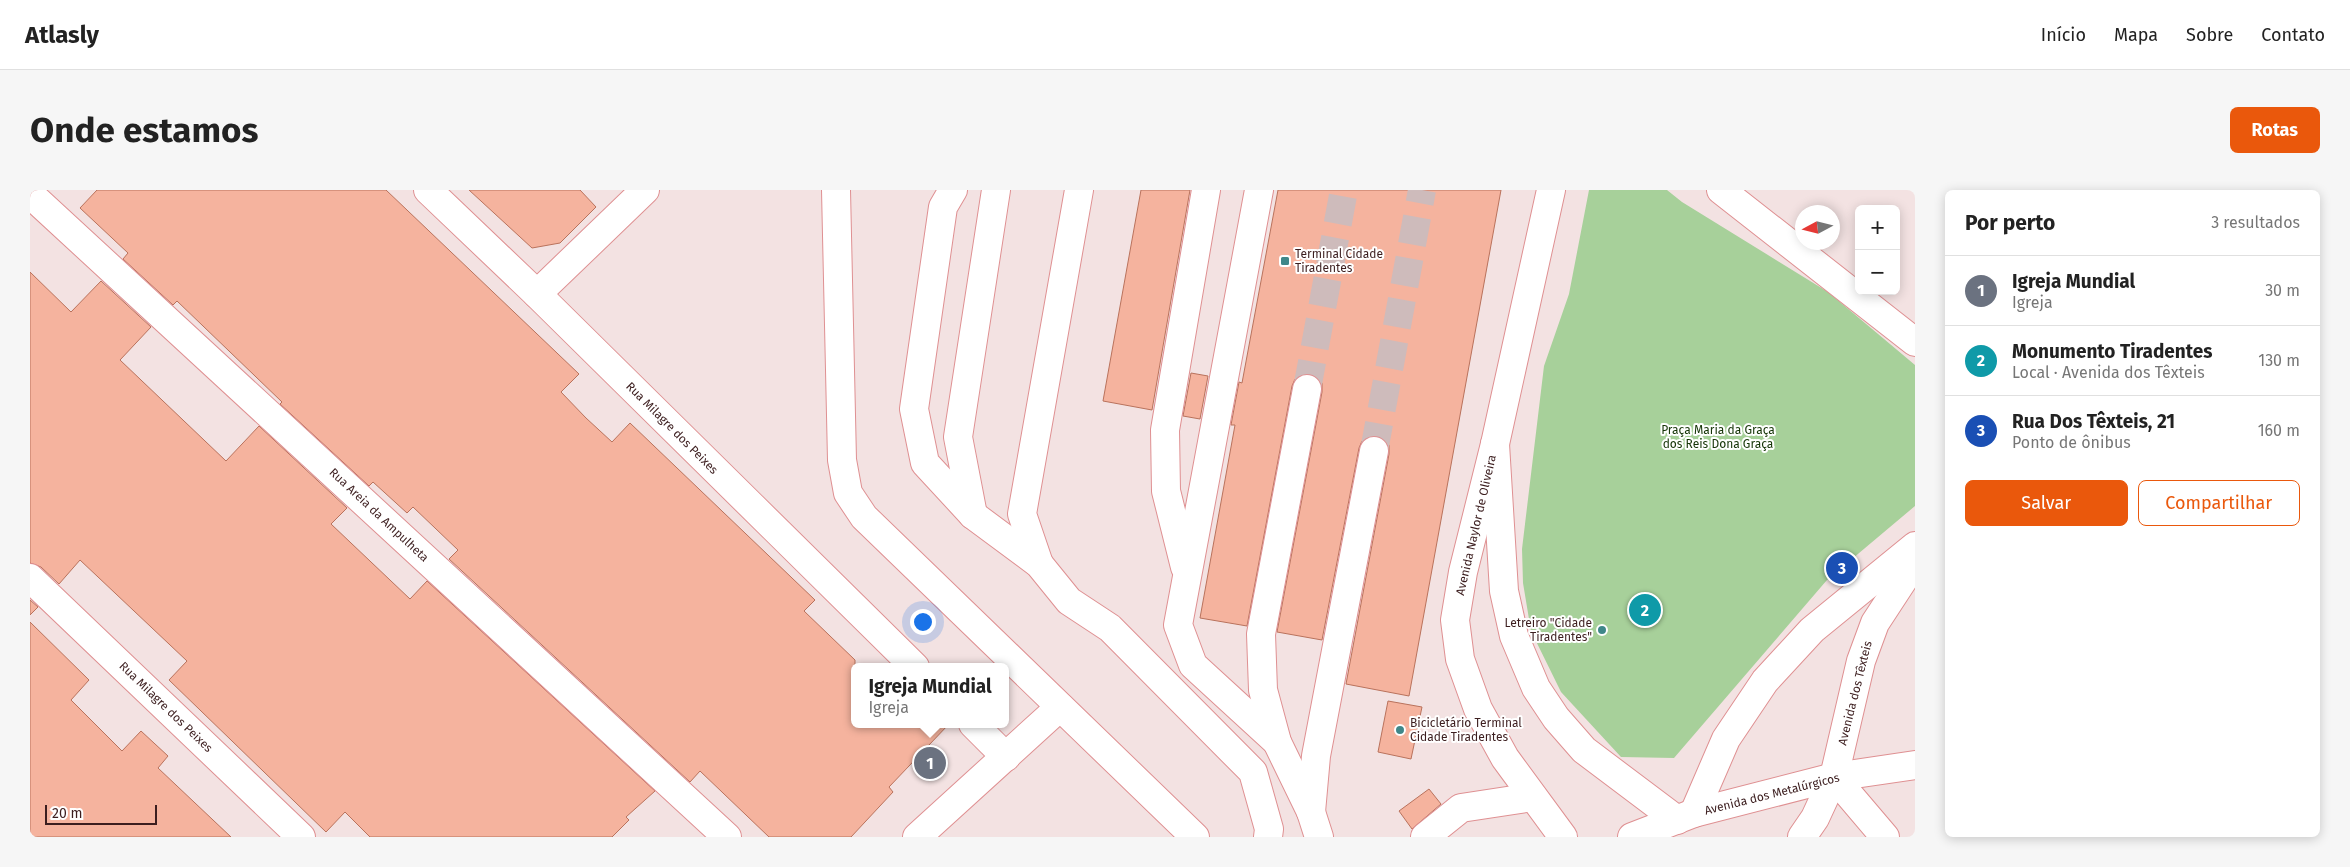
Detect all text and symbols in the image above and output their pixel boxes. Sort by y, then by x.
text: Atlasly [25,21,99,49]
text: Início [2041,24,2086,46]
text: Mapa [2114,24,2158,46]
text: Sobre [2186,24,2233,46]
text: Contato [2261,24,2325,46]
button: Rotas [2230,107,2320,153]
text: Onde estamos [30,109,258,151]
north arrow [1795,205,1840,250]
map controls [1855,205,1900,295]
button: + [1855,205,1900,250]
text: Por perto [1965,210,2055,236]
text: 3 resultados [2211,213,2300,232]
place label: Terminal Cidade Tiradentes [1295,247,1383,275]
button: − [1855,250,1900,295]
marker: Terminal Cidade Tiradentes [1279,255,1291,267]
text: Igreja Mundial [2012,270,2135,293]
text: 1 [1977,281,1985,300]
text: 30 m [2265,281,2300,300]
text: Igreja [2012,293,2053,312]
text: Monumento Tiradentes [2012,340,2212,363]
text: 2 [1977,351,1985,370]
text: 130 m [2258,351,2300,370]
text: Local · Avenida dos Têxteis [2012,363,2205,382]
street label: Rua Milagre dos Peixes [623,379,721,477]
text: Rua Dos Têxteis, 21 [2012,410,2175,433]
text: 3 [1977,421,1985,440]
text: 160 m [2258,421,2300,440]
park label: Praça Maria da Graça dos Reis Dona Graça [1661,423,1775,451]
text: Ponto de ônibus [2012,433,2131,452]
street label: Avenida Naylor de Oliveira [1453,453,1499,597]
street label: Rua Areia da Ampulheta [326,465,432,565]
button: Salvar [1965,480,2128,526]
button: Compartilhar [2138,480,2300,526]
pin: 3 [1826,549,1858,587]
pin: 2 [1629,591,1661,629]
your location [910,609,936,635]
place label: Letreiro "Cidade Tiradentes" [1504,616,1592,644]
marker: Letreiro "Cidade Tiradentes" [1596,624,1608,636]
street label: Avenida dos Têxteis [1835,639,1875,747]
street label: Rua Milagre dos Peixes [116,659,216,755]
popup [851,663,1009,728]
text: Igreja Mundial [868,675,992,698]
text: Igreja [868,698,909,717]
place label: Bicicletário Terminal Cidade Tiradentes [1410,716,1522,744]
marker: Bicicletário Terminal Cidade Tiradentes [1394,724,1406,736]
pin: 1 [914,744,946,782]
street label: Avenida dos Metalúrgicos [1703,770,1841,818]
scale bar [45,802,158,825]
text: 20 m [52,805,82,822]

